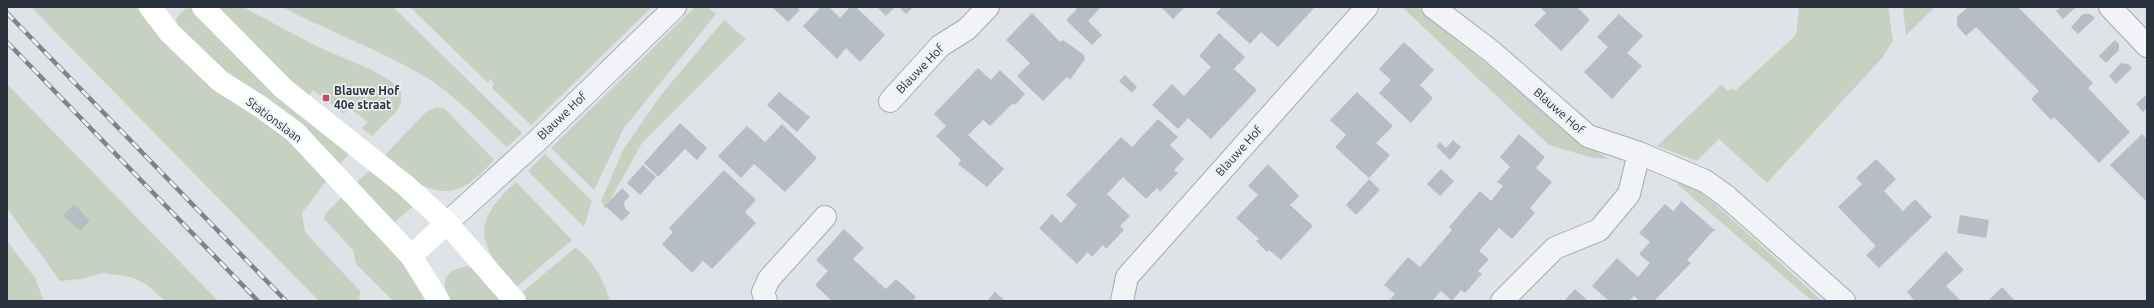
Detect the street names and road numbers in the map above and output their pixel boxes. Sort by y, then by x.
street label: Blauwe Hof [893,41,946,96]
street label: Blauwe Hof [1532,85,1587,136]
street label: Blauwe Hof [535,89,589,142]
street label: Stationslaan [244,94,305,145]
street label: Blauwe Hof [1213,123,1265,178]

